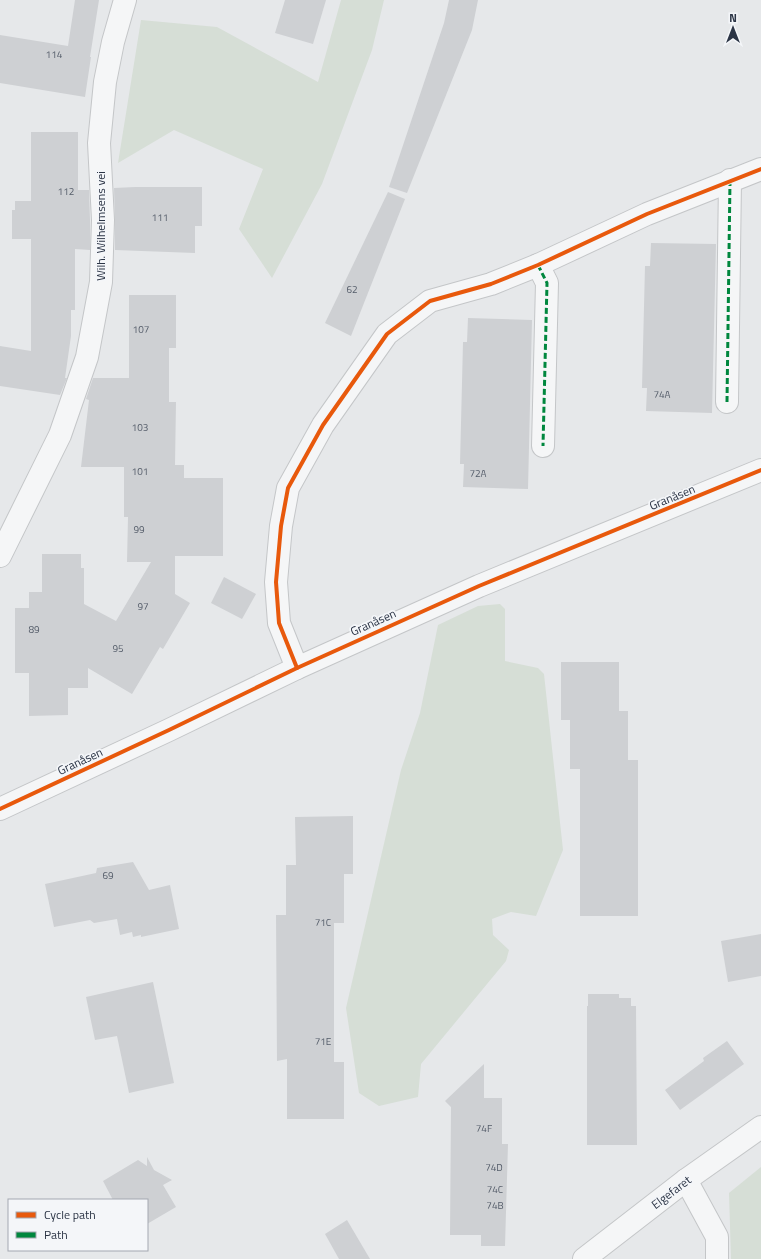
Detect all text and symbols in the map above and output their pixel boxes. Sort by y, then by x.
north arrow [713,8,753,48]
text: N [729,10,737,26]
house number: 114 [46,47,63,62]
street label: Wilh. Wilhelmsens vei [91,171,110,281]
house number: 112 [58,184,74,199]
house number: 111 [152,210,168,225]
house number: 62 [346,282,358,297]
house number: 107 [133,322,149,337]
house number: 74A [653,387,671,402]
house number: 103 [132,420,148,435]
house number: 101 [132,464,148,479]
house number: 72A [469,466,487,481]
street label: Granåsen [646,479,698,515]
house number: 99 [133,522,145,537]
house number: 97 [137,599,149,614]
street label: Granåsen [347,604,399,640]
house number: 89 [28,622,40,637]
house number: 95 [112,641,124,656]
street label: Granåsen [54,742,106,780]
house number: 69 [102,868,114,883]
house number: 71C [315,915,332,930]
house number: 71E [315,1034,332,1049]
house number: 74F [476,1121,492,1136]
house number: 74D [485,1160,503,1175]
street label: Elgefaret [647,1170,696,1213]
house number: 74C [487,1182,504,1197]
house number: 74B [486,1198,504,1213]
legend [8,1199,148,1251]
text: Cycle path [44,1205,96,1224]
text: Path [44,1225,68,1244]

